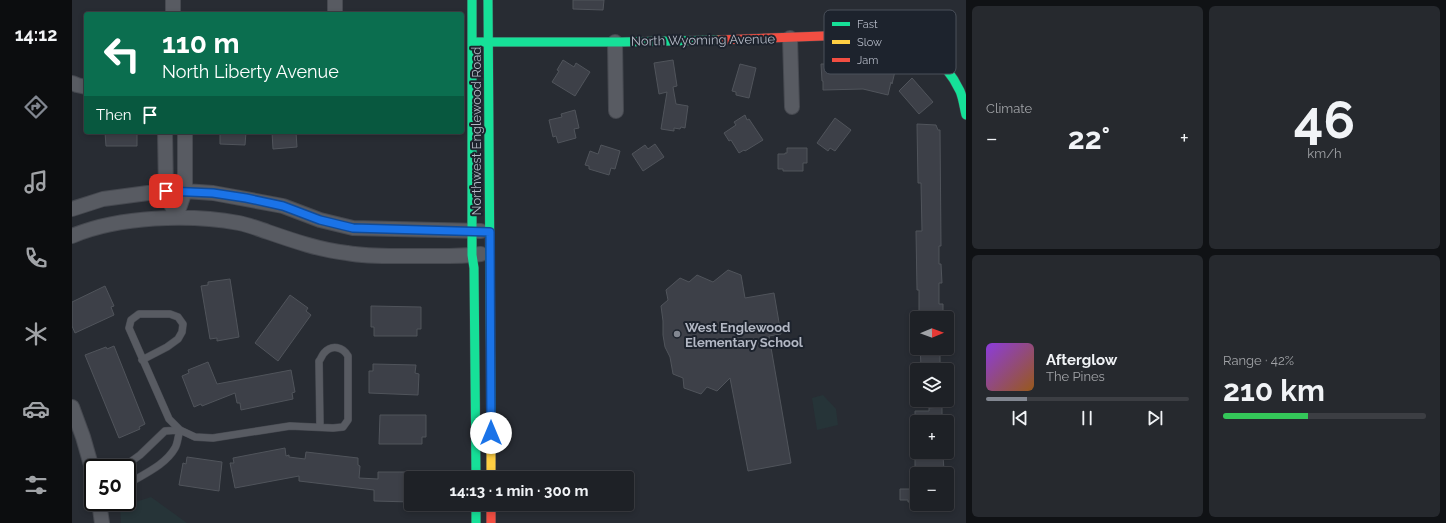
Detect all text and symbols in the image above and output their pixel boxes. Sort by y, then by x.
legend [824,10,956,74]
text: Fast [857,18,878,31]
text: 14:12 [15,24,57,45]
text: 110 m [162,27,240,60]
icon: left [96,28,148,80]
street label: North Wyoming Avenue [631,31,775,49]
text: Slow [857,36,882,49]
street label: Northwest Englewood Road [469,47,484,215]
text: Jam [857,54,878,67]
text: North Liberty Avenue [162,61,339,82]
text: 46 [1294,89,1355,150]
icon: directions [22,93,50,121]
text: Climate [986,101,1032,116]
icon: arrive [139,104,161,126]
text: Then [96,106,131,124]
text: 22° [1068,121,1110,156]
text: − [986,125,998,151]
text: + [1180,125,1189,151]
text: km/h [1307,146,1342,161]
icon: music [22,168,50,196]
pin [149,174,183,208]
icon: arrive [155,180,177,202]
icon: phone [22,244,50,272]
north arrow [910,311,954,355]
map controls [910,311,954,511]
icon: climate [22,320,50,348]
place label: West Englewood Elementary School [685,320,804,350]
marker: West Englewood Elementary School [672,329,682,339]
text: Afterglow [1046,351,1117,369]
text: Range · 42% [1223,353,1294,368]
button: layers [910,363,954,407]
text: The Pines [1046,369,1105,384]
text: 210 km [1223,373,1325,408]
icon: car [22,395,50,423]
icon: previous [1009,407,1031,429]
icon: pause [1076,407,1098,429]
icon: next [1144,407,1166,429]
position arrow [470,412,512,454]
button: + [910,415,954,459]
speed limit sign: 50 [84,459,136,511]
button: − [910,467,954,511]
icon: filters [22,471,50,499]
text: 14:13 · 1 min · 300 m [450,482,588,500]

